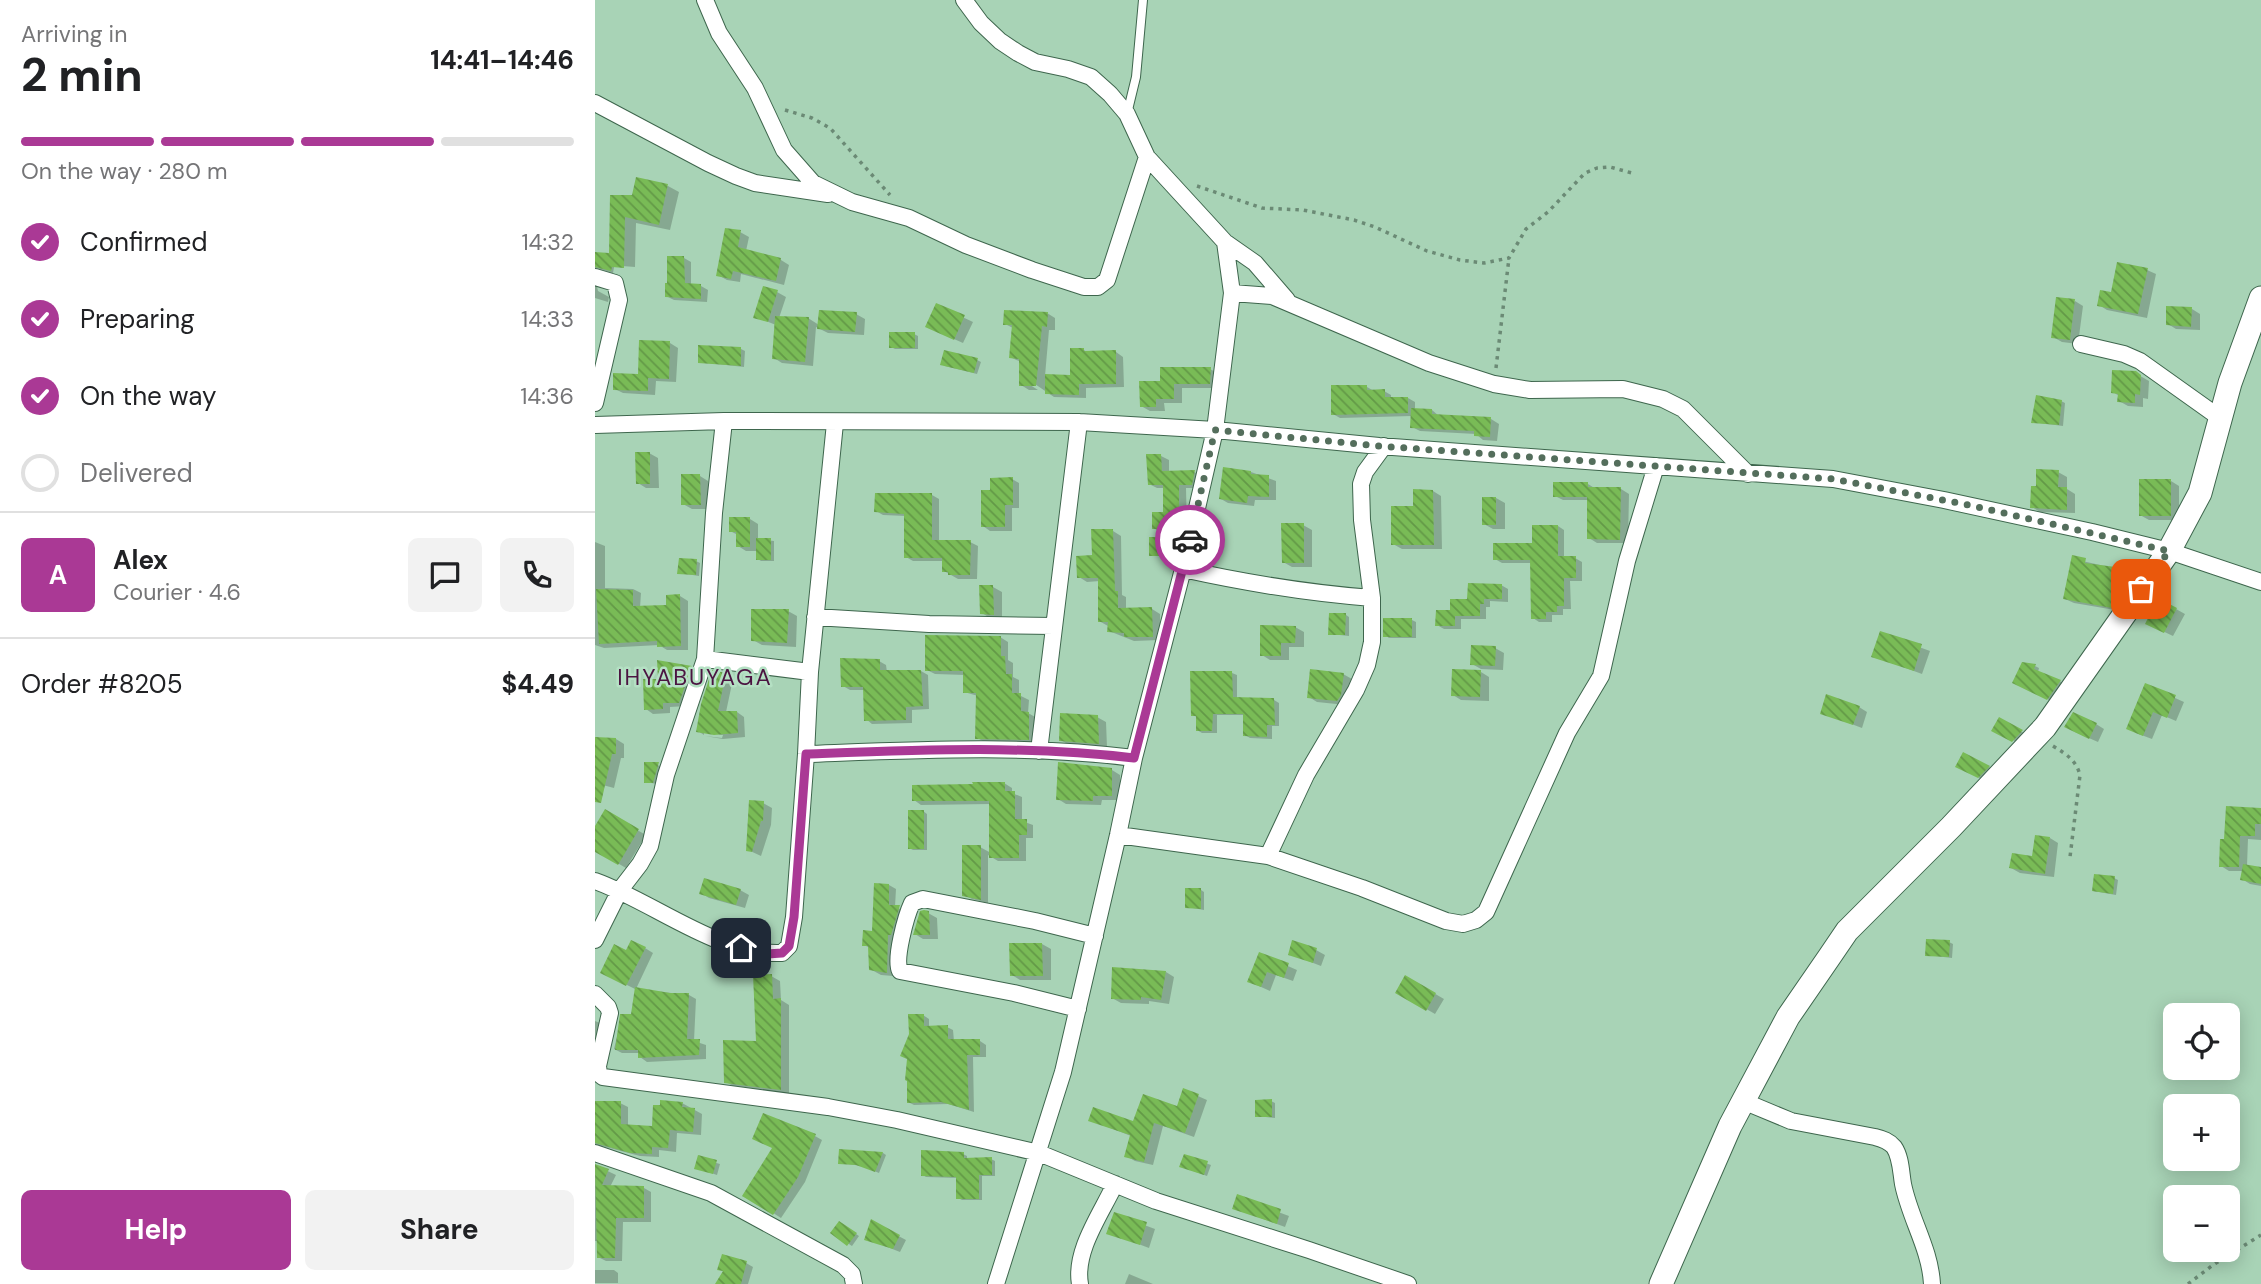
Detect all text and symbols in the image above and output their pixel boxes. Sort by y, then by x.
text: Arriving in [21,19,127,49]
text: 14:41–14:46 [430,43,574,77]
text: 2 min [21,45,143,105]
text: On the way · 280 m [21,156,228,186]
icon: check [21,223,59,261]
text: Confirmed [80,225,207,259]
text: 14:32 [521,227,574,257]
icon: check [21,300,59,338]
text: Preparing [80,302,195,336]
text: 14:33 [521,304,574,334]
icon: check [21,377,59,415]
text: On the way [80,379,216,413]
text: 14:36 [520,381,574,411]
text: Delivered [80,456,193,490]
courier [1155,505,1225,575]
icon: car [1171,521,1209,559]
button: chat [408,538,482,612]
button: phone [500,538,574,612]
text: Alex [113,543,168,577]
text: A [49,558,67,592]
pin [2111,559,2171,619]
icon: bag [2122,570,2160,608]
text: Courier · 4.6 [113,577,241,607]
district label: IHYABUYAGA [617,662,773,692]
text: Order #8205 [21,667,183,701]
text: $4.49 [501,667,574,701]
pin [711,918,771,978]
icon: home [722,929,760,967]
map controls [2163,1003,2240,1262]
button: locate [2163,1003,2240,1080]
button: + [2163,1094,2240,1171]
button: − [2163,1185,2240,1262]
button: Help [21,1190,291,1270]
button: Share [305,1190,574,1270]

